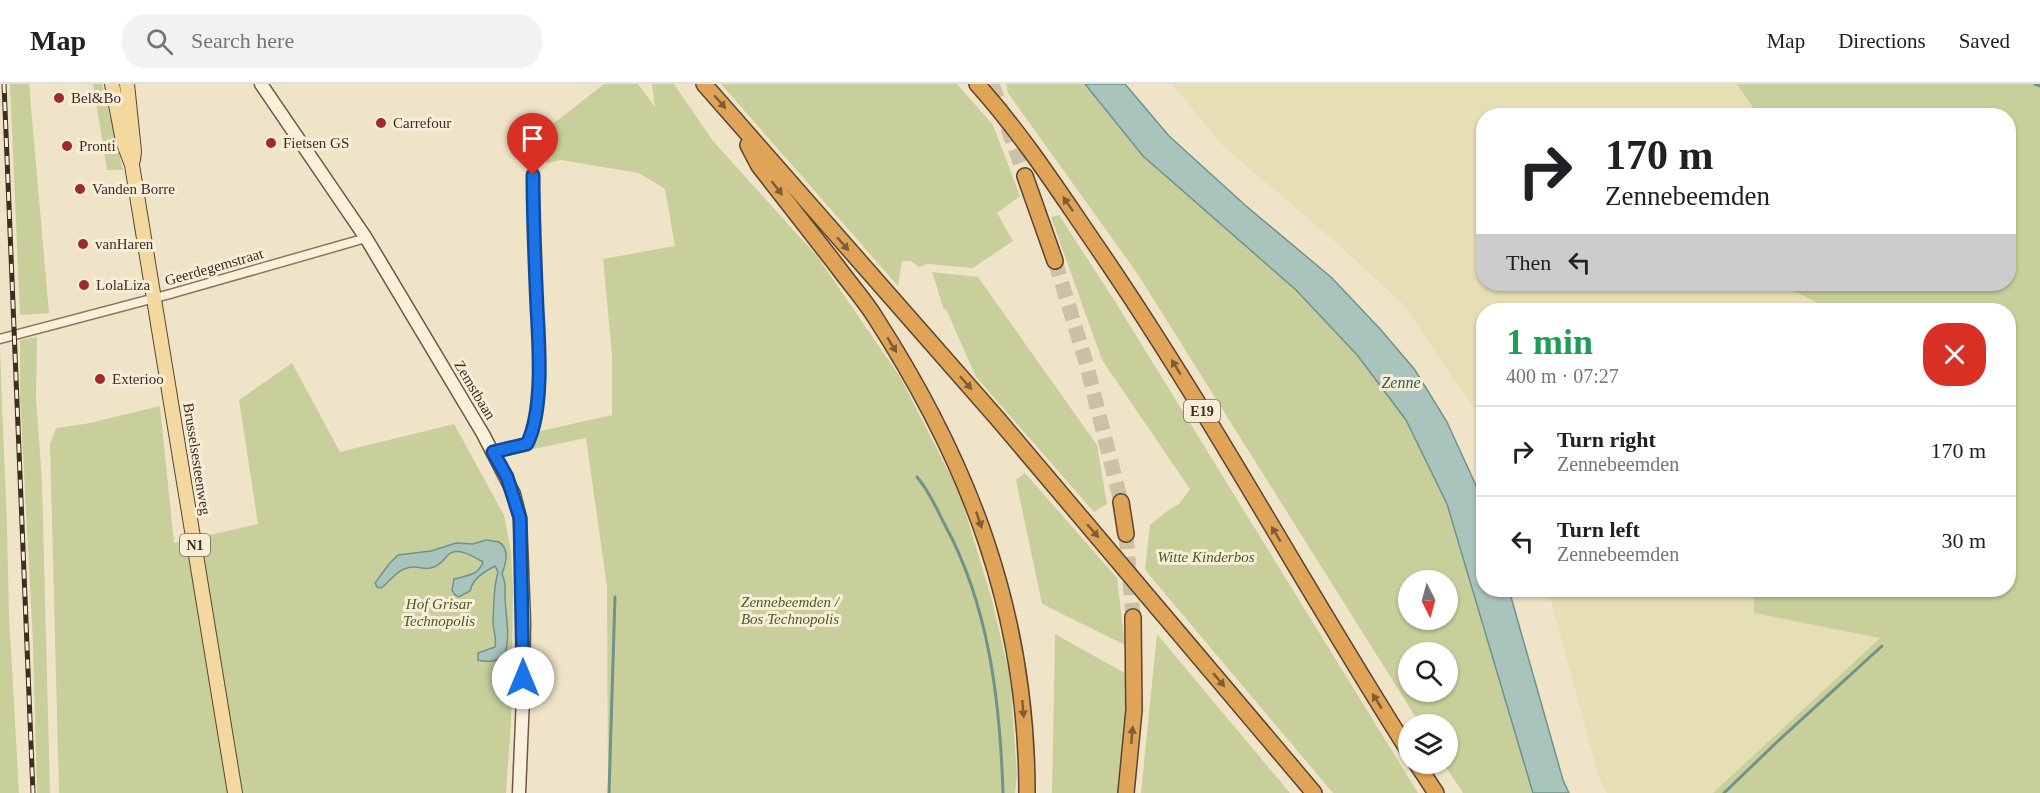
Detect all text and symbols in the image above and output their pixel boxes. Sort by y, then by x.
search box [122,14,542,68]
text: Map [30,25,86,56]
icon: search [143,25,176,58]
text: Search here [191,28,294,53]
text: Map [1767,29,1805,53]
text: Directions [1838,29,1926,53]
text: Saved [1959,29,2010,53]
place label: Bel&Bo [71,90,121,106]
marker: Bel&Bo [52,91,66,105]
one-way arrow [713,94,726,110]
pin [507,113,558,175]
place label: Carrefour [393,115,451,131]
marker: Carrefour [374,116,388,130]
icon: arrive [516,122,549,155]
icon: right [1506,132,1584,210]
text: 170 m [1605,132,1714,178]
place label: Fietsen GS [283,135,349,151]
marker: Fietsen GS [264,136,278,150]
place label: Pronti [79,138,116,154]
marker: Pronti [60,139,74,153]
place label: Vanden Borre [92,181,175,197]
one-way arrow [770,181,782,196]
text: Zennebeemden [1605,181,1770,211]
marker: Vanden Borre [73,182,87,196]
one-way arrow [1062,197,1074,213]
place label: vanHaren [95,236,154,252]
one-way arrow [836,236,849,251]
marker: vanHaren [76,237,90,251]
street label: Geerdegemstraat [163,245,266,289]
icon: left [1563,246,1596,279]
text: Then [1506,250,1551,275]
place label: LolaLiza [96,277,150,293]
marker: LolaLiza [77,278,91,292]
text: 1 min [1506,322,1593,362]
button: close [1923,323,1986,386]
one-way arrow [887,337,898,353]
street label: Zemstbaan [451,358,499,423]
one-way arrow [1170,359,1181,375]
text: 400 m · 07:27 [1506,365,1619,387]
place label: Exterioo [112,371,164,387]
marker: Exterioo [93,372,107,386]
water label: Zenne [1381,374,1421,391]
one-way arrow [959,375,972,390]
road number: E19 [1184,400,1220,422]
street label: Brusselsesteenweg [180,402,214,517]
text: Turn right [1557,427,1656,452]
icon: right [1506,435,1539,468]
text: 170 m [1930,438,1986,463]
text: Zennebeemden [1557,453,1679,475]
one-way arrow [974,511,984,529]
text: Turn left [1557,517,1640,542]
one-way arrow [1086,523,1099,538]
one-way arrow [1271,525,1281,542]
icon: left [1506,525,1539,558]
text: 30 m [1941,528,1986,553]
road number: N1 [180,534,210,556]
text: Zennebeemden [1557,543,1679,565]
park label: Witte Kinderbos [1157,549,1255,565]
north arrow [1398,570,1458,630]
map controls [1398,570,1458,774]
park label: Zennebeemden / Bos Technopolis [741,594,841,627]
park label: Hof Grisar Technopolis [403,596,475,629]
button: search [1398,642,1458,702]
position arrow [491,646,555,710]
one-way arrow [1212,672,1225,687]
one-way arrow [1372,693,1383,709]
one-way arrow [1018,699,1028,718]
button: layers [1398,714,1458,774]
one-way arrow [1127,725,1137,744]

